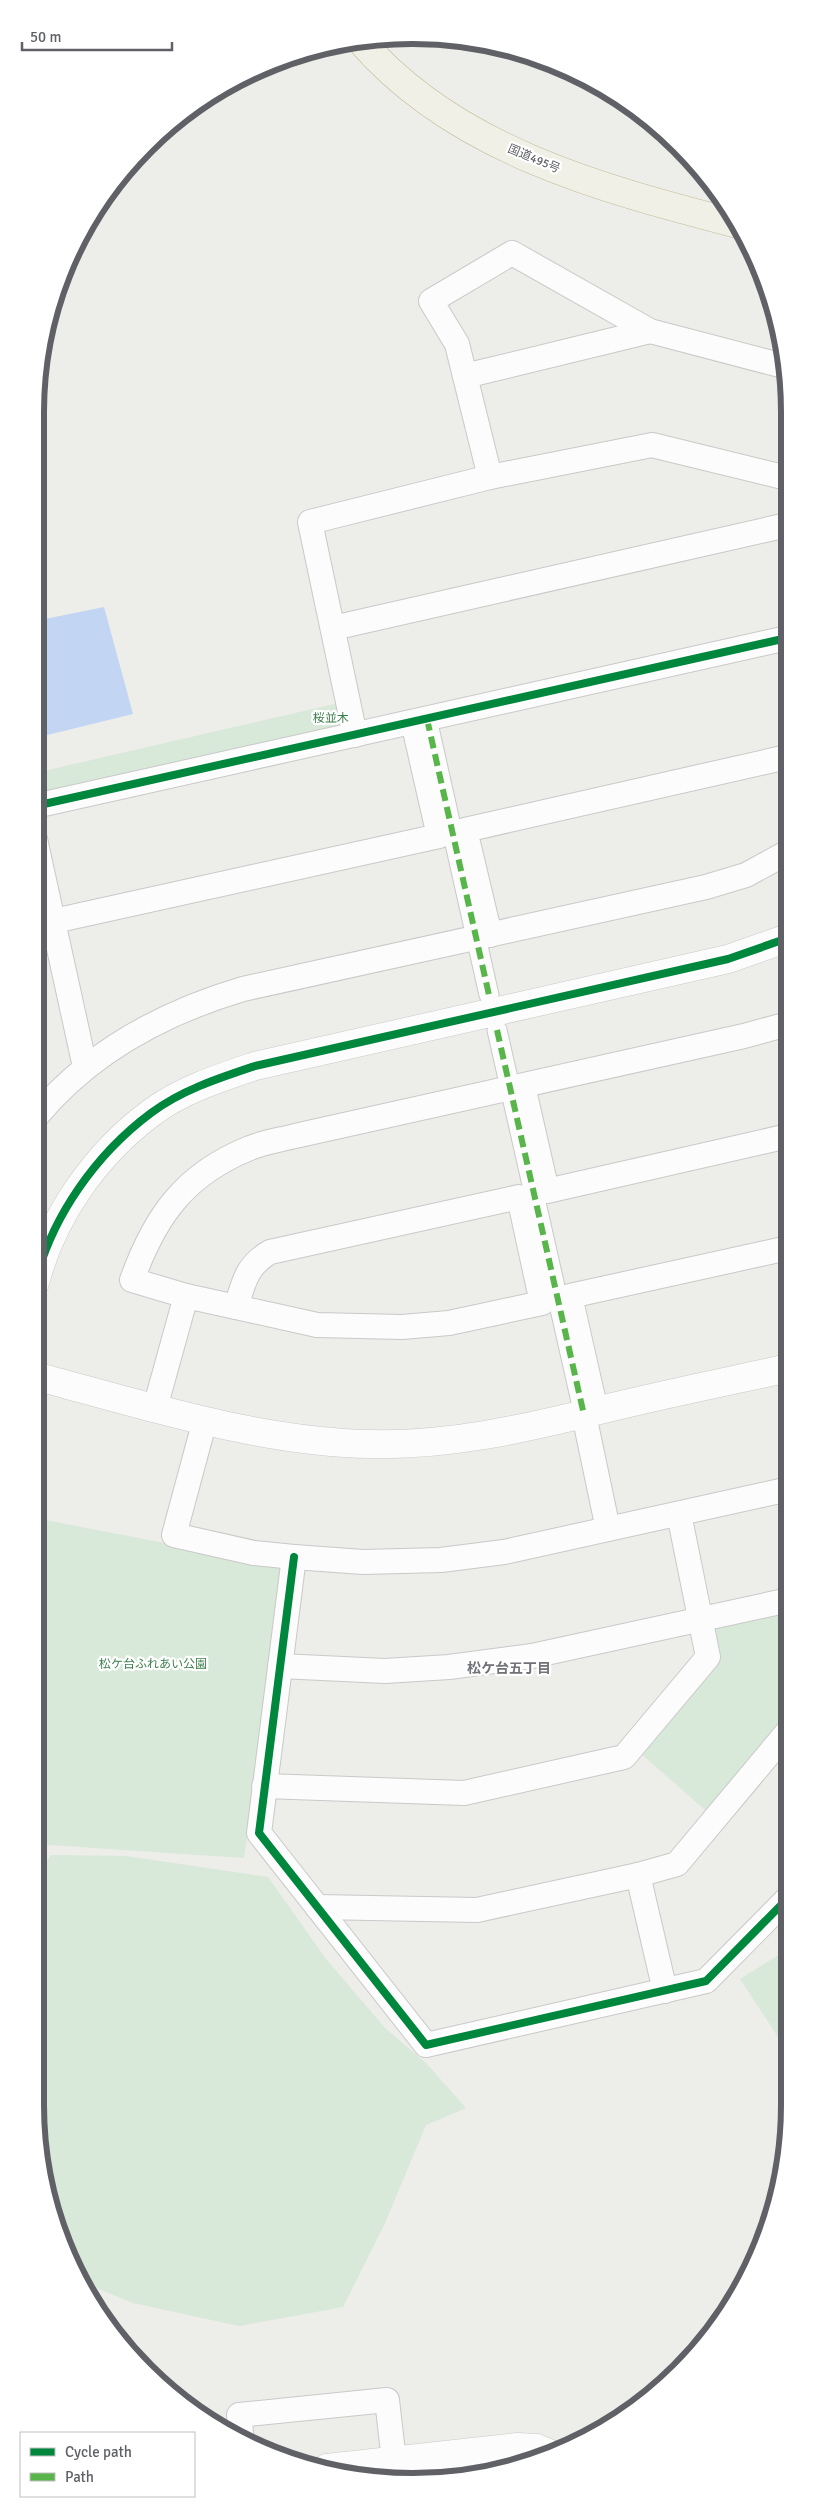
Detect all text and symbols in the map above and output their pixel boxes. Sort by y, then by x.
scale bar [22,20,172,52]
text: 50 m [30,28,61,46]
street label: 国道495号 [506,141,562,177]
park label: 桜並木 [313,711,349,726]
park label: 松ケ台ふれあい公園 [99,1657,207,1672]
district label: 松ケ台五丁目 [467,1660,551,1677]
legend [20,2432,195,2497]
text: Cycle path [65,2443,132,2461]
text: Path [65,2468,94,2486]

